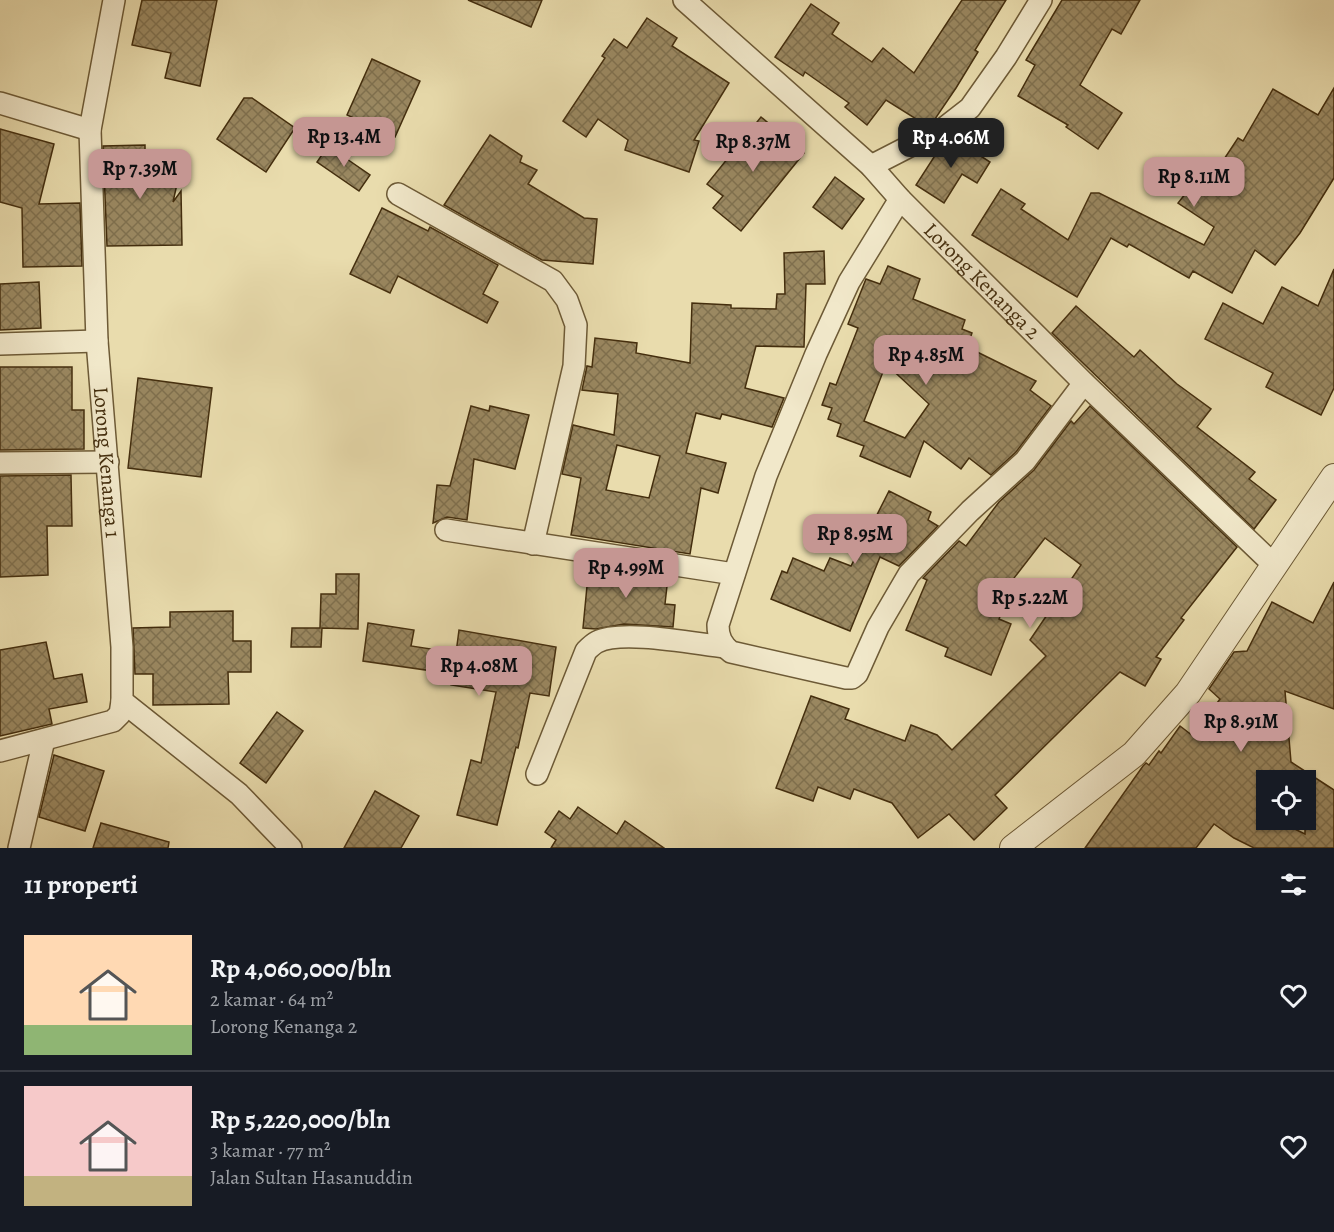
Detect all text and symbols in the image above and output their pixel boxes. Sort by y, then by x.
pin: Rp 13.4M [282,117,406,168]
pin: Rp 4.06M [889,118,1013,169]
pin: Rp 8.37M [691,122,815,173]
text: Rp 13.4M [307,123,381,150]
text: Rp 4.06M [912,124,990,151]
text: Rp 8.37M [715,128,791,155]
pin: Rp 7.39M [78,149,202,200]
text: Rp 7.39M [102,155,178,182]
pin: Rp 8.11M [1132,157,1256,208]
text: Rp 8.11M [1158,163,1230,190]
street label: Lorong Kenanga 2 [917,216,1047,346]
pin: Rp 4.85M [864,335,988,386]
text: Rp 4.85M [888,341,964,368]
street label: Lorong Kenanga 1 [87,385,127,539]
pin: Rp 8.95M [793,514,917,565]
text: Rp 8.95M [817,520,893,547]
pin: Rp 4.99M [564,548,688,599]
text: Rp 4.99M [588,554,664,581]
pin: Rp 5.22M [968,578,1092,629]
text: Rp 5.22M [992,584,1068,611]
pin: Rp 4.08M [417,646,541,697]
text: Rp 4.08M [440,652,518,679]
pin: Rp 8.91M [1179,702,1303,753]
text: Rp 8.91M [1204,708,1278,735]
map controls [1256,770,1316,830]
button: locate [1256,770,1316,830]
text: 11 properti [24,867,138,902]
icon: filters [1277,868,1310,901]
text: Rp 4,060,000/bln [210,951,392,986]
icon: home [72,959,144,1031]
icon: heart [1277,979,1310,1012]
text: 2 kamar · 64 m² [210,986,333,1013]
text: Lorong Kenanga 2 [210,1013,357,1040]
text: Rp 5,220,000/bln [210,1102,391,1137]
icon: home [72,1110,144,1182]
icon: heart [1277,1130,1310,1163]
text: 3 kamar · 77 m² [210,1137,331,1164]
text: Jalan Sultan Hasanuddin [210,1164,413,1191]

